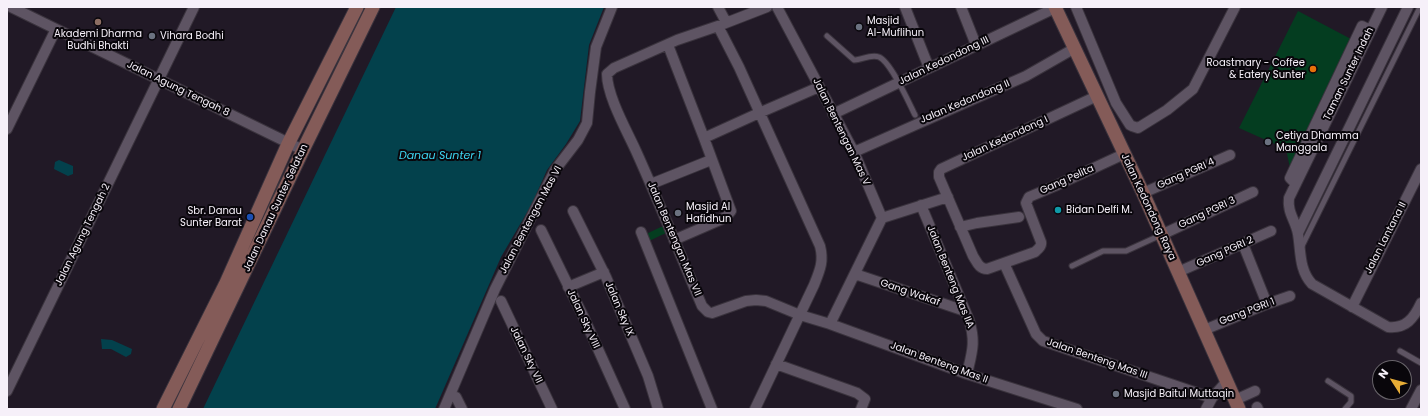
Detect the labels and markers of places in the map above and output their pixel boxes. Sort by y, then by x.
place label: Masjid Al-Muflihun [867,15,924,38]
marker: Akademi Dharma Budhi Bhakti [93,17,103,27]
marker: Masjid Al-Muflihun [854,22,864,32]
place label: Akademi Dharma Budhi Bhakti [54,28,142,52]
place label: Vihara Bodhi [160,30,224,42]
marker: Vihara Bodhi [147,31,157,41]
place label: Roastmary - Coffee & Eatery Sunter [1207,57,1305,80]
marker: Roastmary - Coffee & Eatery Sunter [1308,64,1318,74]
place label: Cetiya Dhamma Manggala [1276,130,1359,154]
marker: Cetiya Dhamma Manggala [1263,137,1273,147]
place label: Masjid Al Hafidhun [686,201,731,224]
place label: Bidan Delfi M. [1066,204,1132,216]
place label: Sbr. Danau Sunter Barat [180,205,242,228]
marker: Bidan Delfi M. [1053,205,1063,215]
marker: Masjid Al Hafidhun [673,208,683,218]
marker: Sbr. Danau Sunter Barat [245,212,255,222]
place label: Masjid Baitul Muttaqin [1124,388,1234,400]
marker: Masjid Baitul Muttaqin [1111,389,1121,399]

